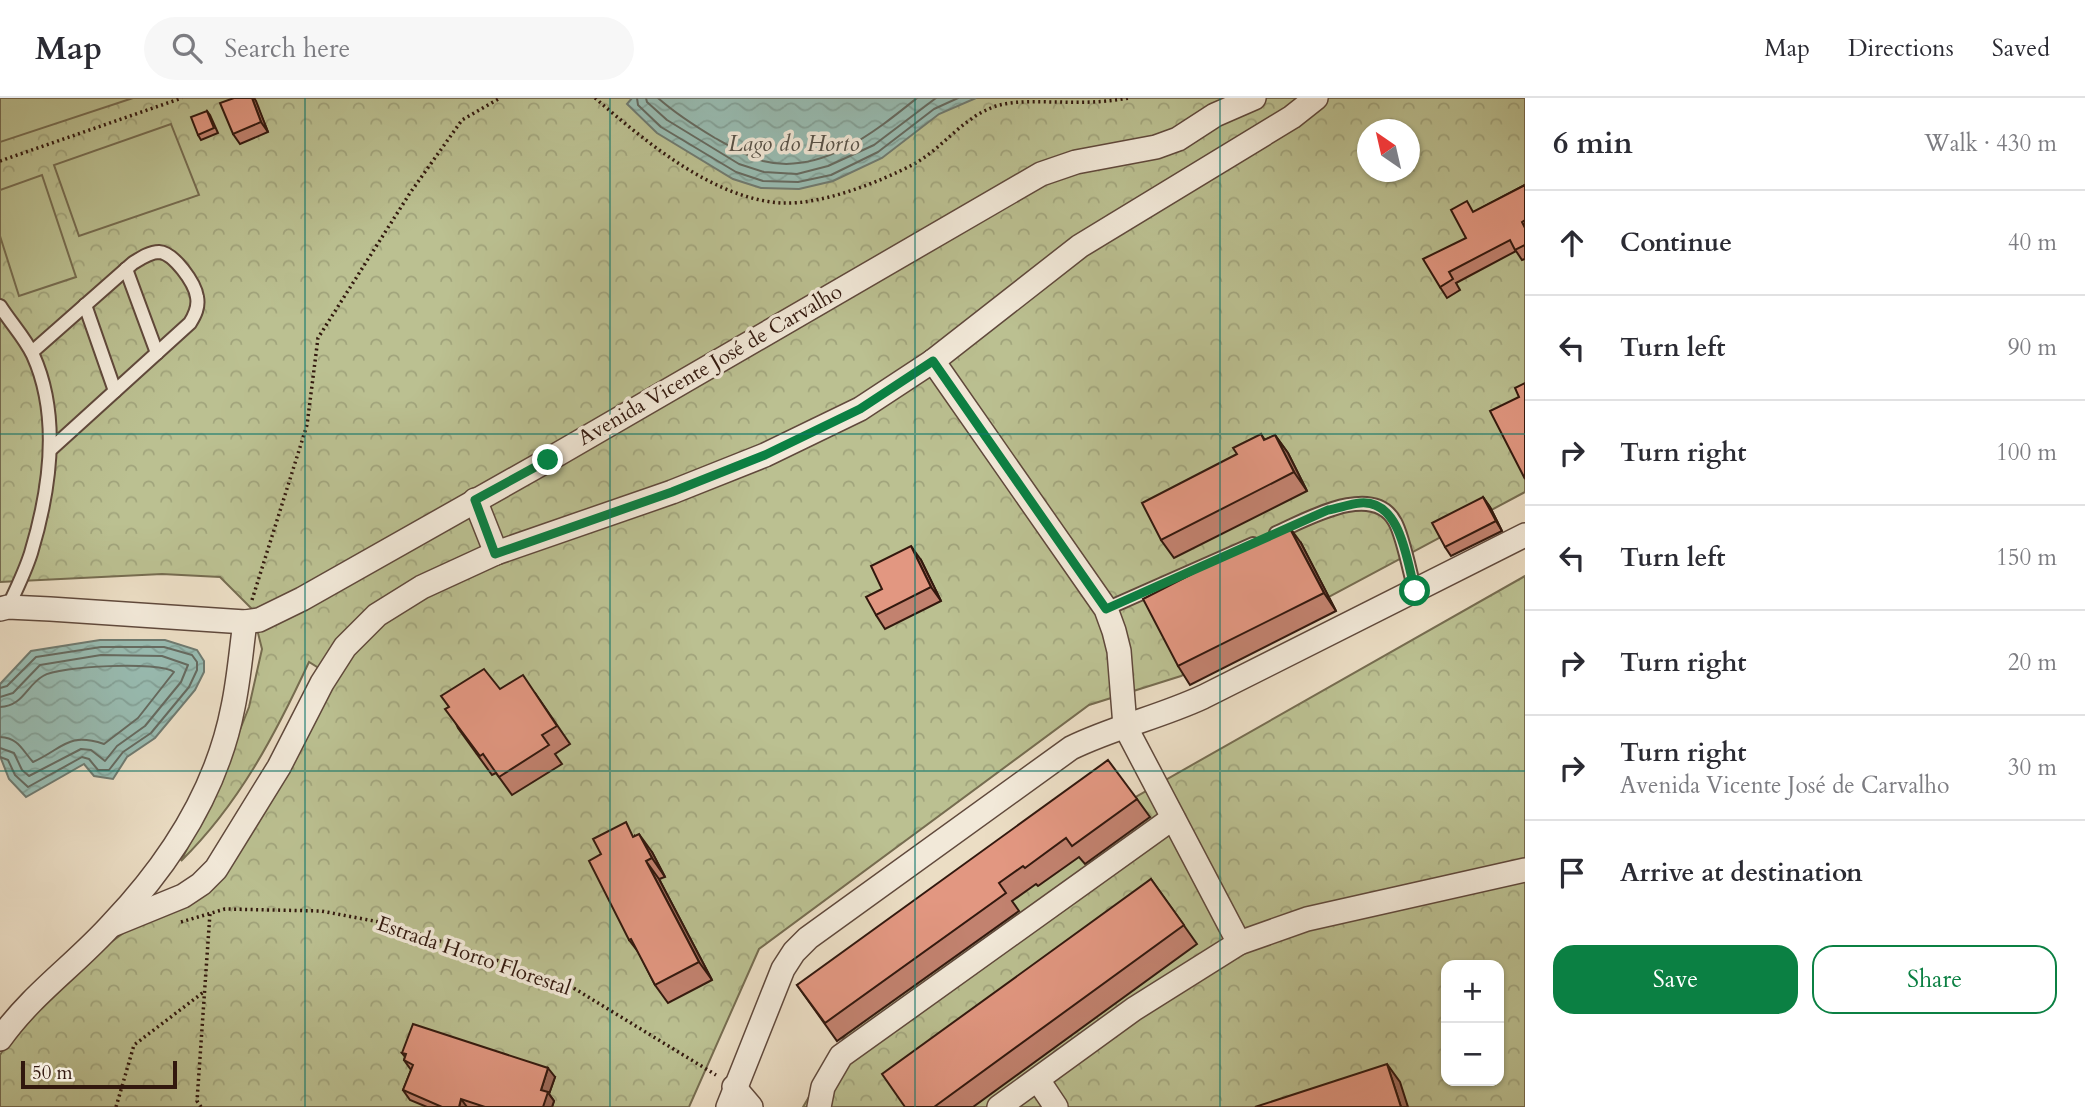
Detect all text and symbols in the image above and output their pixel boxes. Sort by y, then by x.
search box [144,17,634,80]
text: Map [35,26,102,71]
icon: search [168,29,206,67]
text: Search here [224,31,350,66]
text: Map [1764,32,1810,65]
text: Directions [1848,32,1954,65]
text: Saved [1992,32,2050,65]
north arrow [1357,119,1420,182]
text: 6 min [1553,123,1633,164]
water label: Lago do Horto [728,128,860,159]
text: Walk · 430 m [1924,128,2057,159]
icon: ahead [1553,224,1591,262]
text: Continue [1620,225,1732,260]
text: 40 m [2008,227,2057,258]
street label: Avenida Vicente José de Carvalho [573,277,847,453]
icon: left [1553,329,1591,367]
text: Turn left [1620,330,1725,365]
text: 90 m [2008,332,2057,363]
icon: right [1553,434,1591,472]
text: Turn right [1620,435,1747,470]
text: 100 m [1996,437,2057,468]
route end [532,444,563,475]
icon: left [1553,539,1591,577]
text: Turn left [1620,540,1725,575]
text: 150 m [1996,542,2057,573]
route start [1399,575,1430,606]
icon: right [1553,644,1591,682]
text: Turn right [1620,645,1747,680]
text: 20 m [2008,647,2057,678]
text: Turn right [1620,735,1747,770]
icon: right [1553,749,1591,787]
text: 30 m [2008,752,2057,783]
text: Avenida Vicente José de Carvalho [1620,770,1949,801]
icon: arrive [1553,854,1591,892]
text: Arrive at destination [1620,855,1863,890]
street label: Estrada Horto Florestal [373,909,575,1003]
button: Save [1553,945,1798,1014]
button: Share [1812,945,2057,1014]
map controls [1441,960,1504,1086]
button: + [1441,960,1504,1023]
button: − [1441,1023,1504,1086]
scale bar [21,1058,177,1090]
text: 50 m [32,1060,73,1086]

